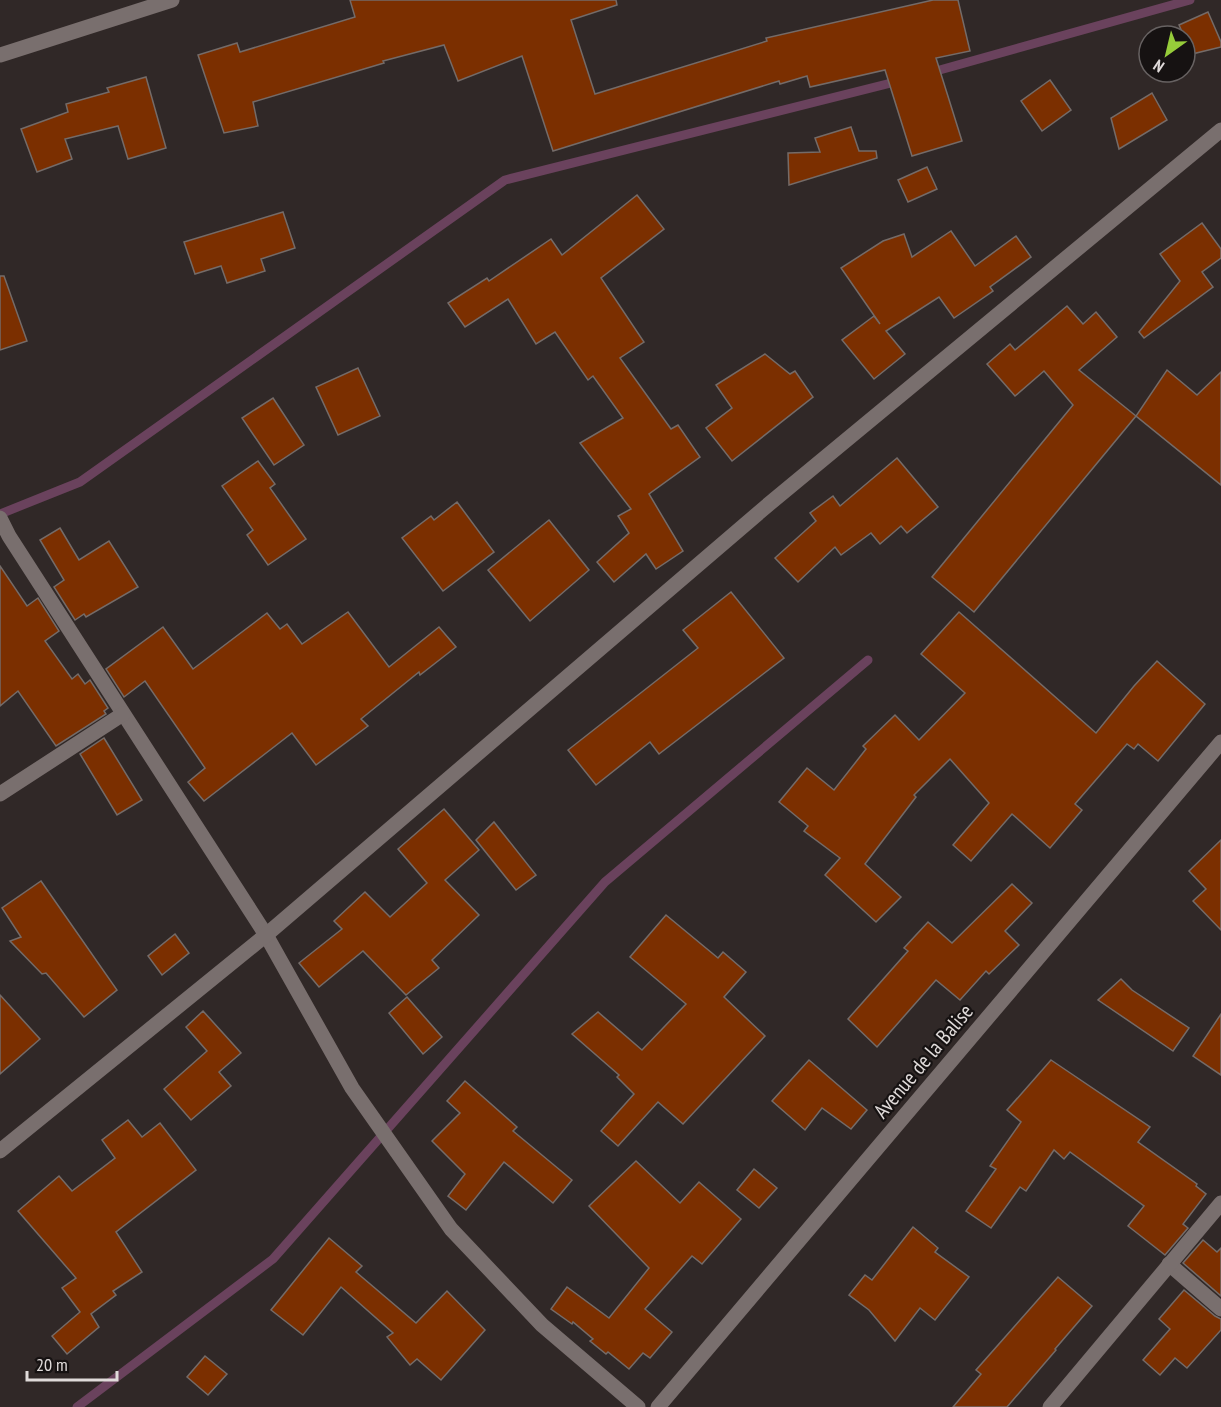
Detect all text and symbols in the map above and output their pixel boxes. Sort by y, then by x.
north arrow [1137,24,1197,84]
text: N [1149,56,1168,77]
street label: Avenue de la Balise [867,998,979,1124]
scale bar [27,1344,117,1382]
text: 20 m [36,1353,68,1376]

